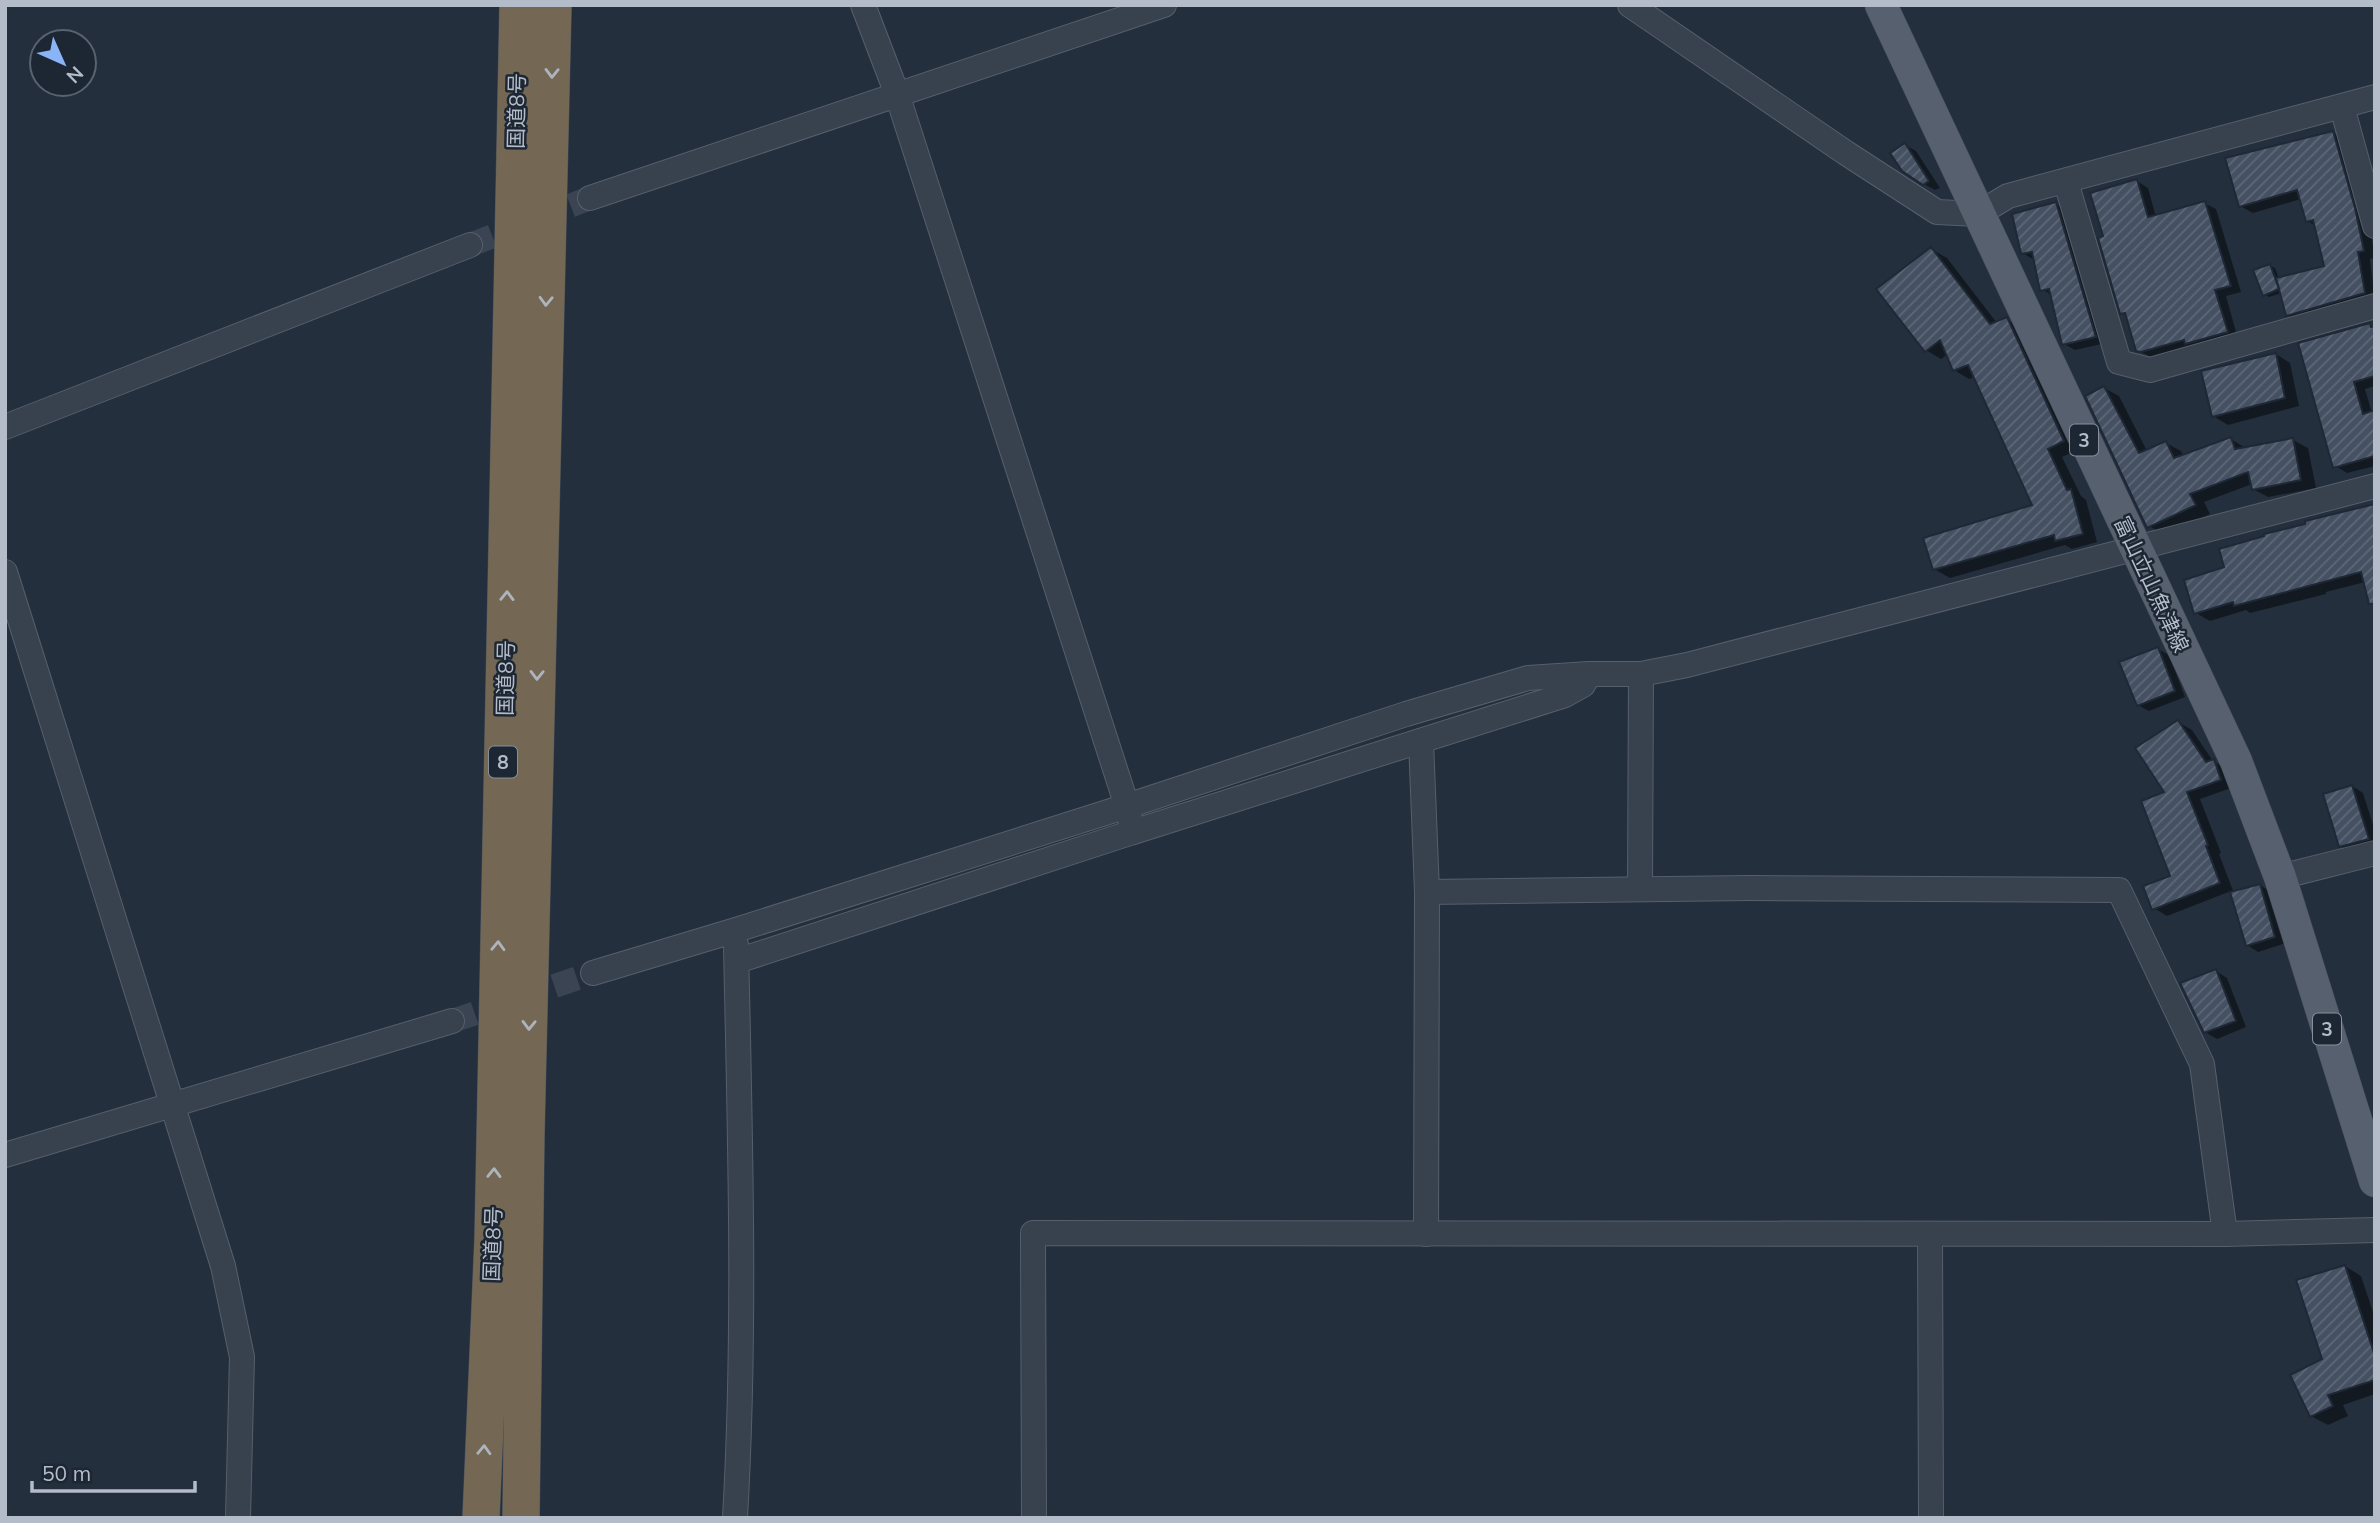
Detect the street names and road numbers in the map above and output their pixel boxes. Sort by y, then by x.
street label: 国道8号 [502,73,530,149]
road number: 3 [2070,424,2098,456]
street label: 富山立山魚津線 [2109,512,2195,656]
street label: 国道8号 [491,640,519,716]
road number: 8 [489,747,517,778]
road number: 3 [2313,1014,2341,1044]
street label: 国道8号 [478,1206,506,1282]

